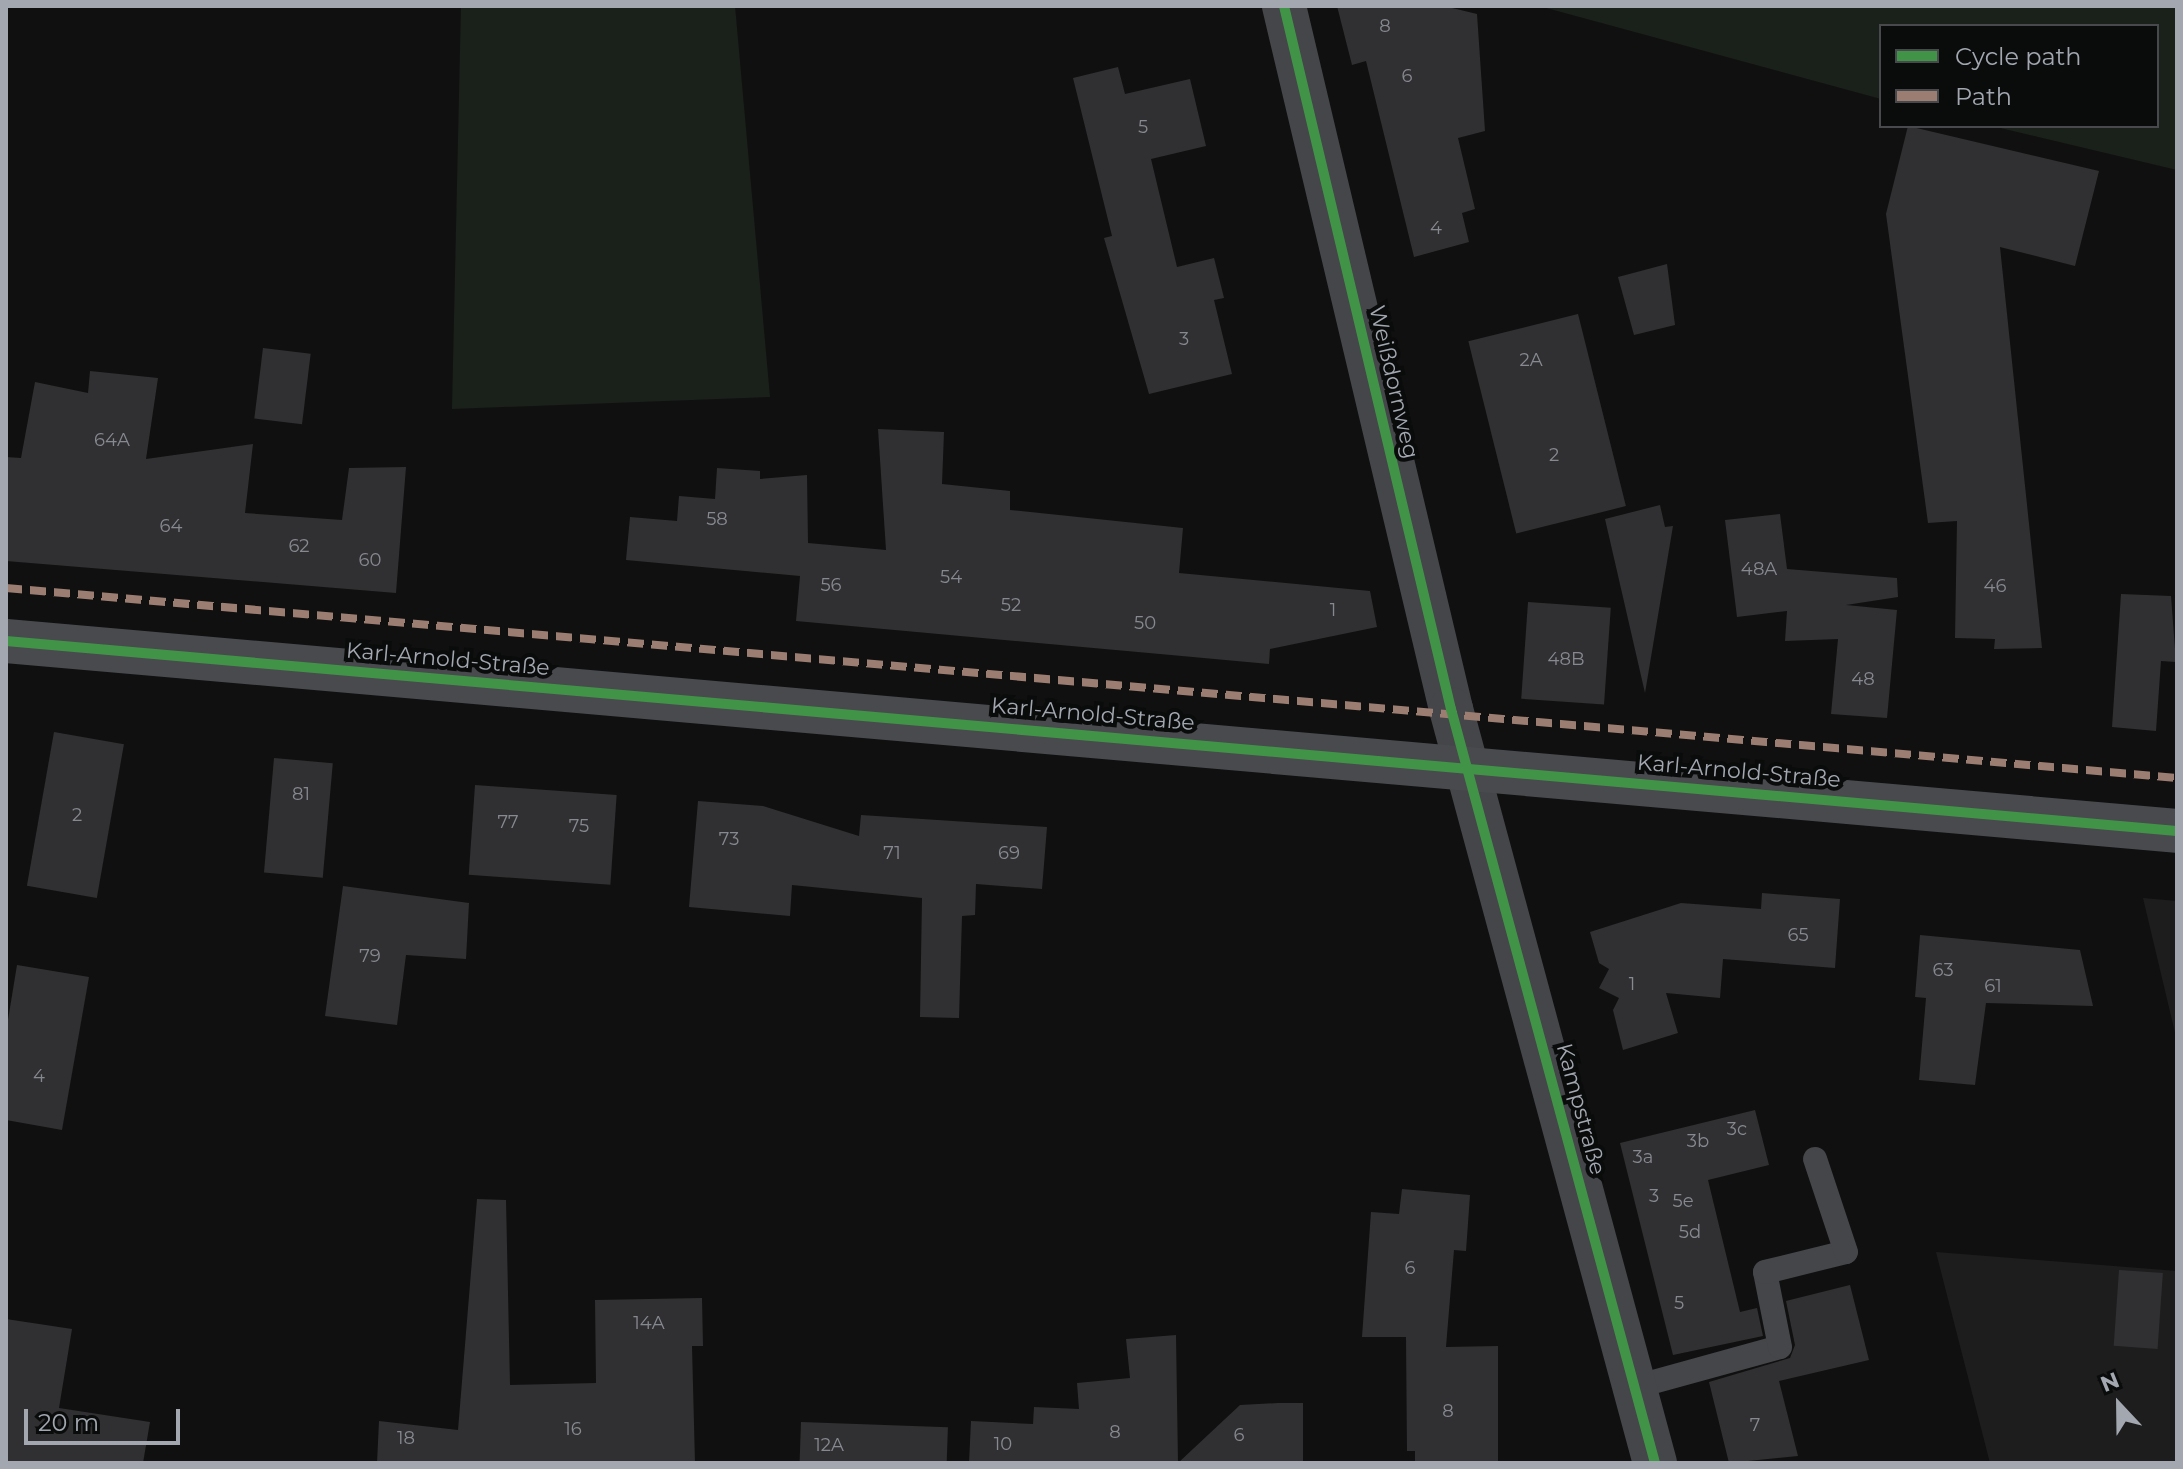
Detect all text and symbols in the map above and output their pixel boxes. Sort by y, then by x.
house number: 8 [1379,15,1391,37]
legend [1879,24,2159,128]
text: Cycle path [1955,42,2082,71]
house number: 6 [1402,65,1412,87]
text: Path [1955,82,2012,111]
house number: 5 [1138,116,1148,138]
house number: 4 [1430,217,1442,239]
street label: Weißdornweg [1364,303,1424,461]
house number: 3 [1179,328,1189,350]
house number: 2A [1519,349,1543,371]
house number: 64A [94,429,130,451]
house number: 2 [1549,444,1559,466]
house number: 58 [706,508,728,530]
house number: 64 [160,515,182,537]
house number: 62 [288,535,310,557]
house number: 60 [359,549,381,571]
house number: 48A [1741,558,1777,580]
house number: 54 [940,566,962,588]
house number: 56 [820,574,842,596]
house number: 46 [1984,575,2006,597]
house number: 52 [1001,594,1021,616]
house number: 1 [1330,599,1336,621]
house number: 50 [1134,612,1156,634]
street label: Karl-Arnold-Straße [345,637,551,681]
house number: 48B [1547,648,1585,670]
house number: 48 [1851,668,1875,690]
street label: Karl-Arnold-Straße [990,692,1196,736]
street label: Karl-Arnold-Straße [1636,749,1842,793]
house number: 81 [292,783,310,805]
house number: 2 [72,804,82,826]
house number: 77 [497,811,519,833]
house number: 75 [569,815,589,837]
house number: 73 [719,828,739,850]
house number: 71 [883,842,901,864]
house number: 69 [998,842,1020,864]
house number: 65 [1787,924,1809,946]
house number: 79 [359,945,381,967]
house number: 63 [1932,959,1954,981]
house number: 1 [1629,973,1635,995]
house number: 61 [1984,975,2002,997]
street label: Kampstraße [1551,1040,1611,1178]
house number: 4 [33,1065,45,1087]
house number: 3c [1727,1118,1747,1140]
house number: 3b [1687,1130,1709,1152]
house number: 3a [1633,1146,1653,1168]
house number: 3 [1649,1185,1659,1207]
house number: 5e [1672,1190,1694,1212]
house number: 5d [1679,1221,1701,1243]
house number: 6 [1405,1257,1415,1279]
house number: 5 [1674,1292,1684,1314]
house number: 14A [633,1312,665,1334]
north arrow [2079,1365,2159,1445]
text: N [2097,1366,2123,1398]
scale bar [28,1393,184,1443]
house number: 8 [1442,1400,1454,1422]
text: 20 m [38,1408,99,1437]
house number: 7 [1750,1414,1760,1436]
house number: 16 [564,1418,582,1440]
house number: 8 [1109,1421,1121,1443]
house number: 6 [1234,1424,1244,1446]
house number: 18 [397,1427,415,1449]
house number: 10 [994,1433,1012,1455]
house number: 12A [814,1434,844,1456]

